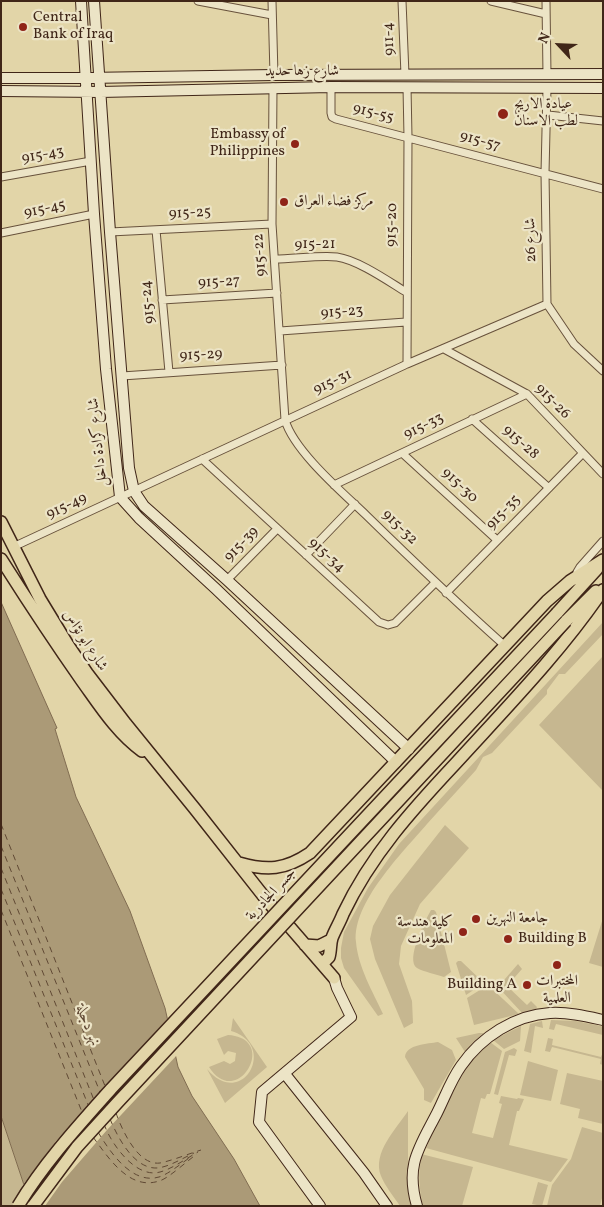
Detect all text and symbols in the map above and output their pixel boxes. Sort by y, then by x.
place label: Central Bank of Iraq [33,9,113,44]
north arrow [534,20,584,70]
marker: Central Bank of Iraq [17,21,29,33]
street label: 911-4 [380,22,400,56]
text: N [534,30,556,47]
street label: شارع زها حديد [265,63,339,81]
place label: عيادة الاريج لطب الاسنان [514,96,578,131]
street label: 915-55 [351,100,395,128]
marker: عيادة الاريج لطب الاسنان [496,107,510,121]
place label: Embassy of Philippines [210,126,285,161]
street label: 915-57 [458,128,502,156]
marker: Embassy of Philippines [289,138,301,150]
street label: 915-43 [21,143,65,169]
place label: مركز فضاء العراق [294,193,374,211]
marker: مركز فضاء العراق [278,196,290,208]
street label: 915-45 [23,197,67,223]
street label: 915-20 [384,203,402,247]
street label: 915-25 [168,204,212,224]
street label: شارع 26 [523,218,541,262]
street label: 915-22 [251,233,271,277]
street label: 915-21 [295,236,335,254]
street label: 915-27 [198,273,240,293]
street label: 915-24 [138,279,160,325]
street label: 915-23 [320,303,364,323]
street label: 915-29 [179,346,223,366]
street label: 915-31 [311,366,355,400]
street label: 915-26 [531,381,573,423]
street label: شارع كرادة داخل [85,397,113,487]
street label: 915-33 [401,410,447,444]
street label: 915-28 [498,422,542,464]
street label: 915-30 [437,465,481,507]
street label: 915-49 [44,490,90,524]
street label: 915-35 [483,492,525,534]
street label: 915-32 [377,507,421,549]
street label: 915-39 [221,524,263,566]
street label: 915-34 [304,535,348,577]
street label: شارع ابو نؤاس [58,607,110,675]
street label: جسر الجادرية [243,865,301,925]
place label: جامعة النهرين [486,910,548,928]
marker: جامعة النهرين [470,913,482,925]
place label: كلية هندسة المعلومات [397,914,453,949]
marker: كلية هندسة المعلومات [457,926,469,938]
place label: Building B [518,930,587,948]
marker: Building B [502,933,514,945]
marker: المختبرات العلمية [551,959,563,971]
place label: المختبرات العلمية [536,973,578,1008]
place label: Building A [447,976,517,994]
marker: Building A [521,979,533,991]
water label: نهر دجلة [70,1002,104,1050]

